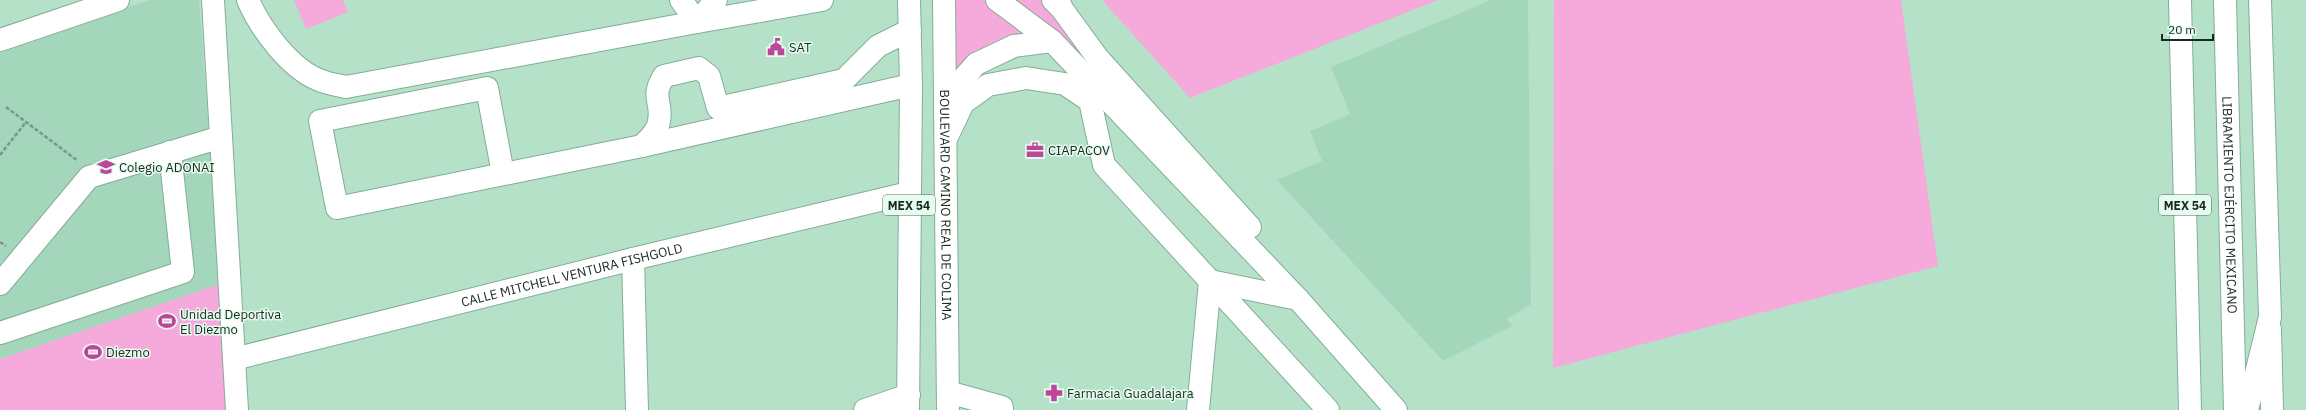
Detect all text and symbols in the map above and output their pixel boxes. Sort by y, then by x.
scale bar [2162,16,2213,42]
text: 20 m [2168,22,2196,37]
public building icon: SAT [766,37,786,57]
place label: SAT [789,39,812,56]
street label: BOULEVARD CAMINO REAL DE COLIMA [936,89,956,321]
street label: LIBRAMIENTO EJÉRCITO MEXICANO [2219,96,2241,314]
office icon: CIAPACOV [1025,140,1045,160]
place label: CIAPACOV [1048,142,1110,159]
school or university icon: Colegio ADONAI [96,157,116,177]
place label: Colegio ADONAI [119,159,214,176]
road number: MEX 54 [883,195,935,215]
road number: MEX 54 [2159,195,2211,215]
street label: CALLE MITCHELL VENTURA FISHGOLD [459,239,684,310]
place label: Unidad Deportiva El Diezmo [180,306,281,338]
sports icon: Unidad Deportiva El Diezmo [157,311,177,331]
sports icon: Diezmo [83,342,103,362]
place label: Diezmo [106,344,150,361]
pharmacy icon: Farmacia Guadalajara [1044,383,1064,403]
place label: Farmacia Guadalajara [1067,385,1194,402]

